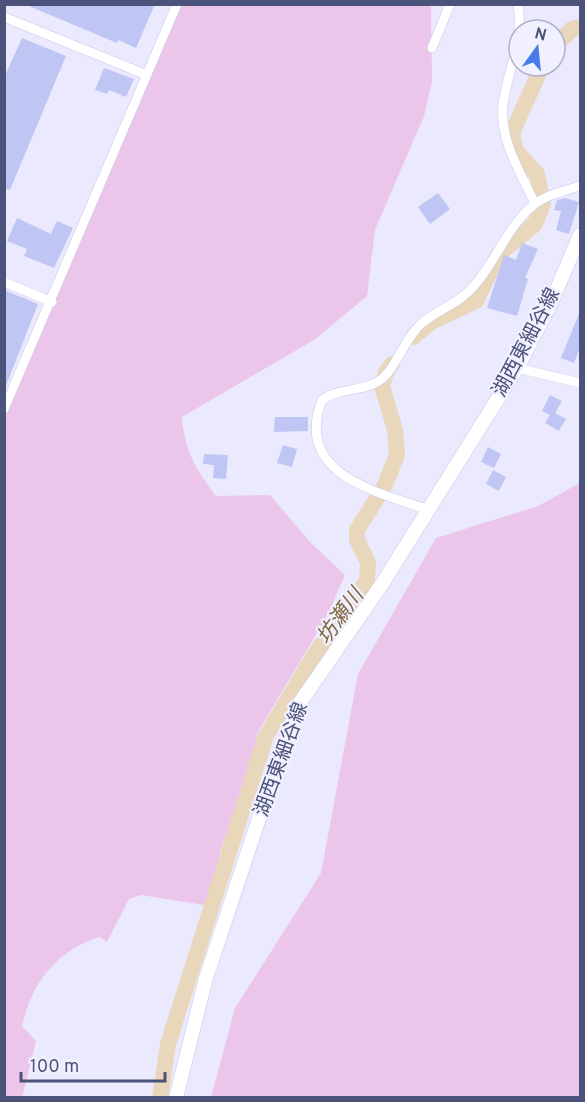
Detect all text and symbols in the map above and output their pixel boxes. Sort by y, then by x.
north arrow [507,18,567,78]
text: N [532,24,549,47]
street label: 湖西東細谷線 [487,284,567,402]
water label: 坊瀬川 [312,582,372,650]
street label: 湖西東細谷線 [249,699,315,821]
scale bar [21,1045,165,1083]
text: 100 m [30,1056,79,1079]

